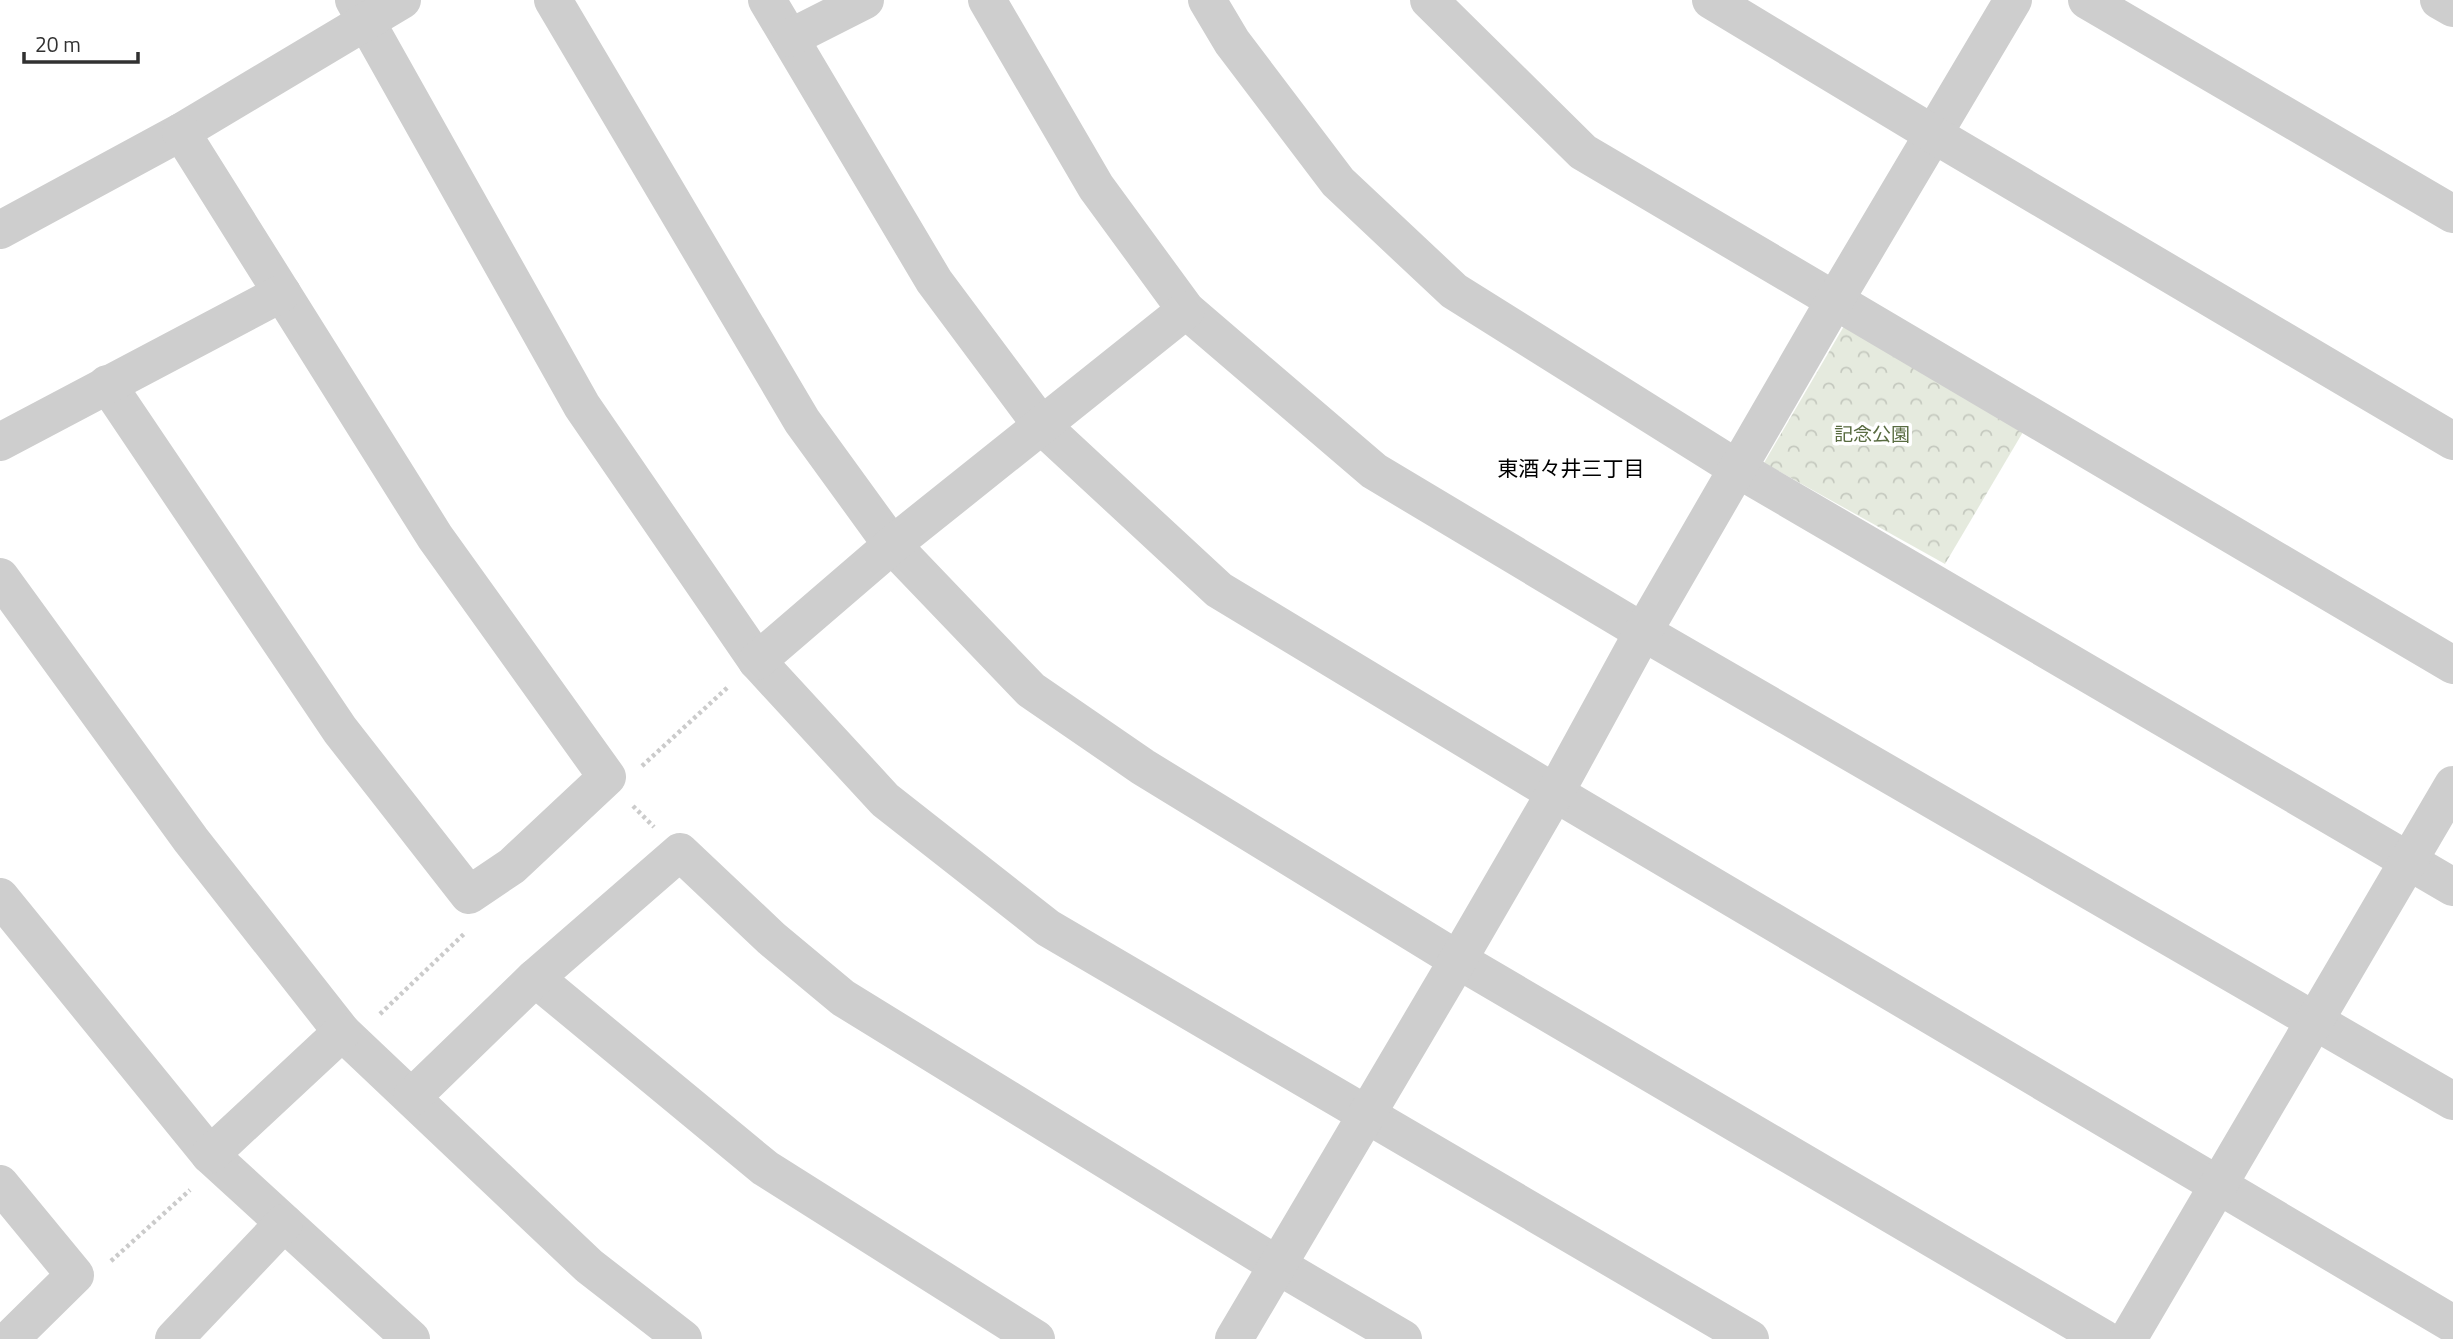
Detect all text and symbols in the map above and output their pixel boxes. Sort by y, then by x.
scale bar [24,21,138,65]
text: 20 m [35,28,81,60]
park label: 記念公園 [1834,419,1910,448]
district label: 東酒々井三丁目 [1498,452,1645,484]

